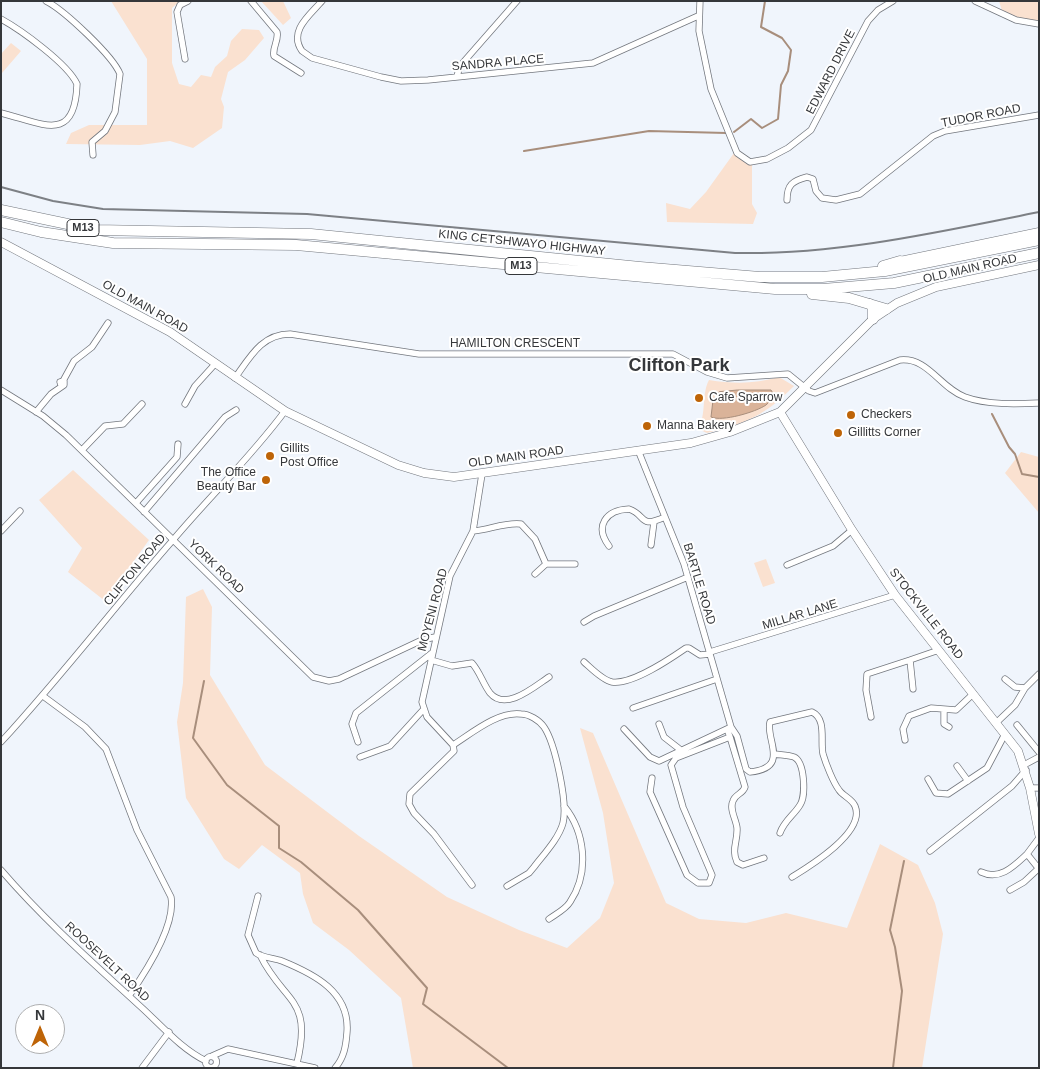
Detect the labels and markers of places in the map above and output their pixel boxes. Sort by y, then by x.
place label: Cafe Sparrow [709,391,782,405]
marker: Cafe Sparrow [693,392,705,404]
place label: Checkers [861,408,912,422]
marker: Checkers [845,409,857,421]
place label: Manna Bakery [657,419,734,433]
marker: Manna Bakery [641,420,653,432]
place label: Gillitts Corner [848,426,921,440]
marker: Gillitts Corner [832,427,844,439]
place label: Gillits Post Office [280,442,338,470]
marker: Gillits Post Office [264,450,276,462]
place label: The Office Beauty Bar [197,466,256,494]
marker: The Office Beauty Bar [260,474,272,486]

